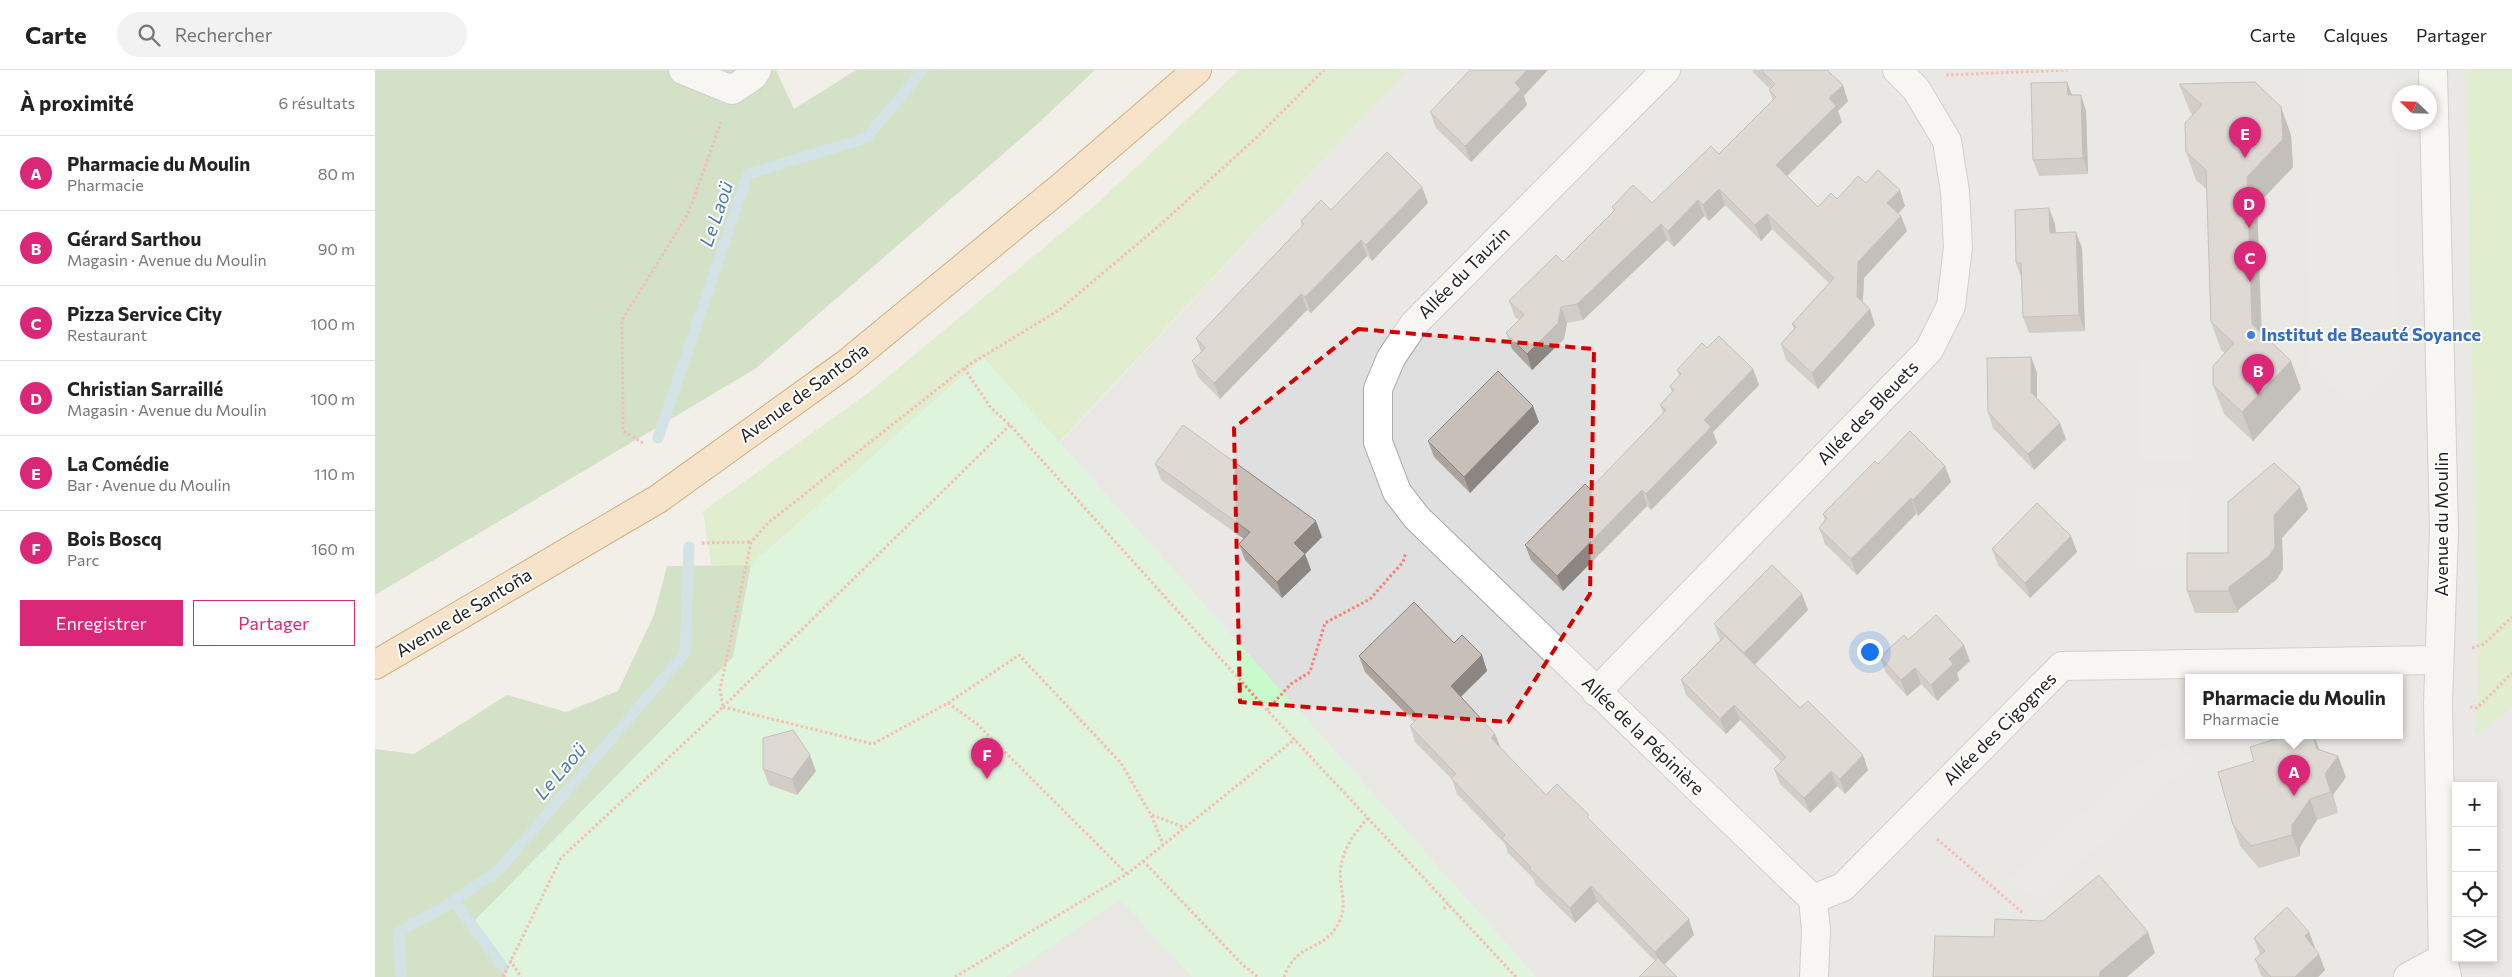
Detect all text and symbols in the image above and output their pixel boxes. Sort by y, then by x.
search box [117,12,467,57]
text: Carte [25,20,87,49]
icon: search [135,21,163,49]
text: Rechercher [175,23,272,46]
text: Carte [2250,24,2295,46]
text: Calques [2323,24,2388,46]
text: Partager [2416,24,2487,46]
north arrow [2392,85,2437,130]
text: À proximité [20,90,134,115]
text: 6 résultats [279,93,355,112]
pin: E [2229,117,2261,158]
text: Pharmacie du Moulin [67,152,250,175]
text: A [30,164,42,183]
text: 80 m [318,164,355,183]
text: Pharmacie [67,175,144,194]
water label: Le Laoü [694,178,737,249]
pin: D [2233,187,2265,228]
street label: Allée du Tauzin [1413,222,1514,323]
text: Gérard Sarthou [67,227,201,250]
text: B [31,239,41,258]
text: 90 m [318,239,355,258]
pin: C [2234,241,2266,282]
text: Magasin · Avenue du Moulin [67,250,267,269]
text: Pizza Service City [67,302,222,325]
text: C [31,314,41,333]
text: 100 m [310,314,355,333]
place label: Institut de Beauté Soyance [2261,323,2481,345]
text: Restaurant [67,325,147,344]
marker: Institut de Beauté Soyance [2245,329,2257,341]
street label: Avenue de Santoña [734,338,873,447]
pin: B [2242,354,2274,395]
street label: Allée des Bleuets [1812,356,1923,469]
text: Christian Sarraillé [67,377,223,400]
text: D [30,389,42,408]
text: 100 m [310,389,355,408]
text: Magasin · Avenue du Moulin [67,400,267,419]
text: La Comédie [67,452,169,475]
street label: Avenue du Moulin [2430,452,2452,596]
text: E [31,464,41,483]
text: 110 m [314,464,355,483]
text: Bar · Avenue du Moulin [67,475,231,494]
text: Bois Boscq [67,527,162,550]
text: F [31,539,41,558]
text: 160 m [311,539,355,558]
text: Parc [67,550,99,569]
street label: Avenue de Santoña [391,563,536,661]
button: Enregistrer [20,600,183,646]
button: Partager [193,600,355,646]
your location [1857,639,1883,665]
street label: Allée des Cigognes [1938,667,2060,789]
street label: Allée de la Pépinière [1578,671,1709,799]
popup [2185,674,2403,739]
text: Pharmacie du Moulin [2202,686,2386,709]
text: Pharmacie [2202,709,2279,728]
water label: Le Laoü [529,737,591,804]
pin: F [971,738,1003,779]
pin: A [2278,755,2310,796]
map controls [2452,782,2497,962]
button: + [2452,782,2497,827]
button: − [2452,827,2497,872]
button: locate [2452,872,2497,917]
button: layers [2452,917,2497,962]

